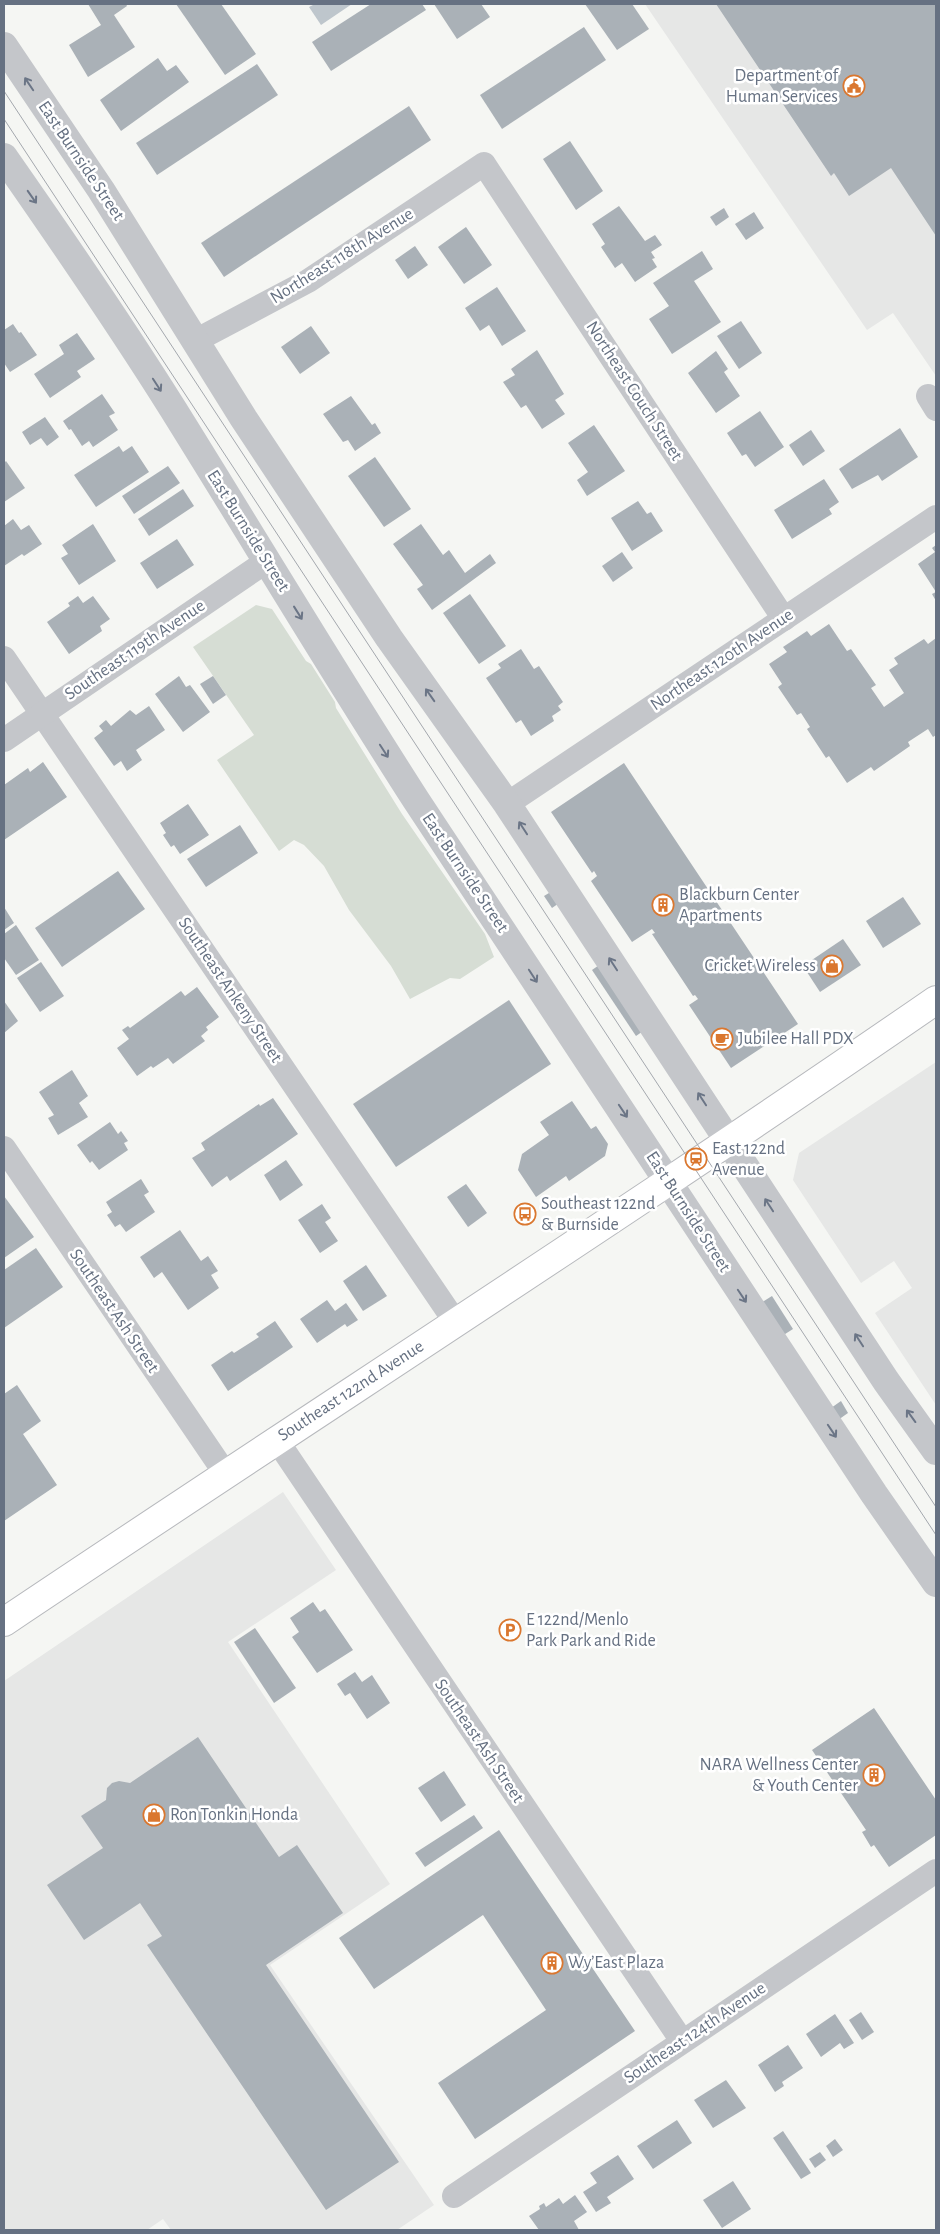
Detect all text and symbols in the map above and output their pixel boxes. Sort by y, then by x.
place label: Department of Human Services [726,67,840,106]
public building icon: Department of Human Services [842,74,866,98]
one-way arrow [24,77,34,91]
street label: East Burnside Street [34,98,128,224]
one-way arrow [27,190,37,204]
street label: Northeast 118th Avenue [267,205,417,307]
street label: Northeast Couch Street [582,318,686,464]
one-way arrow [153,378,163,392]
street label: East Burnside Street [203,467,293,595]
street label: Southeast 119th Avenue [62,597,208,703]
one-way arrow [294,605,304,619]
street label: Northeast 120th Avenue [647,606,797,714]
one-way arrow [425,688,435,702]
one-way arrow [379,743,389,757]
street label: East Burnside Street [418,810,512,936]
one-way arrow [518,821,528,835]
place label: Blackburn Center Apartments [679,886,799,925]
building icon: Blackburn Center Apartments [651,893,675,917]
street label: Southeast Ankeny Street [175,914,285,1066]
shop icon: Cricket Wireless [820,954,844,978]
one-way arrow [608,957,618,971]
place label: Cricket Wireless [704,957,816,975]
one-way arrow [528,969,538,983]
cafe icon: Jubilee Hall PDX [710,1027,734,1051]
place label: Jubilee Hall PDX [738,1030,854,1048]
one-way arrow [697,1093,707,1107]
one-way arrow [618,1104,628,1118]
place label: East 122nd Avenue [712,1140,785,1179]
station icon: East 122nd Avenue [684,1147,708,1171]
street label: East Burnside Street [642,1148,734,1276]
place label: Southeast 122nd & Burnside [541,1195,655,1234]
one-way arrow [764,1198,774,1212]
bus stop icon: Southeast 122nd & Burnside [513,1202,537,1226]
street label: Southeast Ash Street [66,1246,162,1376]
one-way arrow [737,1288,747,1302]
one-way arrow [854,1334,864,1348]
street label: Southeast 122nd Avenue [275,1337,427,1445]
one-way arrow [906,1409,916,1423]
one-way arrow [827,1424,837,1438]
place label: E 122nd/Menlo Park Park and Ride [526,1611,656,1650]
parking icon: E 122nd/Menlo Park Park and Ride [498,1618,522,1642]
street label: Southeast Ash Street [431,1676,527,1806]
place label: NARA Wellness Center & Youth Center [699,1756,858,1795]
building icon: NARA Wellness Center & Youth Center [862,1763,886,1787]
shop icon: Ron Tonkin Honda [142,1803,166,1827]
place label: Ron Tonkin Honda [170,1806,298,1824]
building icon: Wy’East Plaza [540,1951,564,1975]
place label: Wy’East Plaza [568,1954,664,1972]
street label: Southeast 124th Avenue [621,1979,769,2087]

